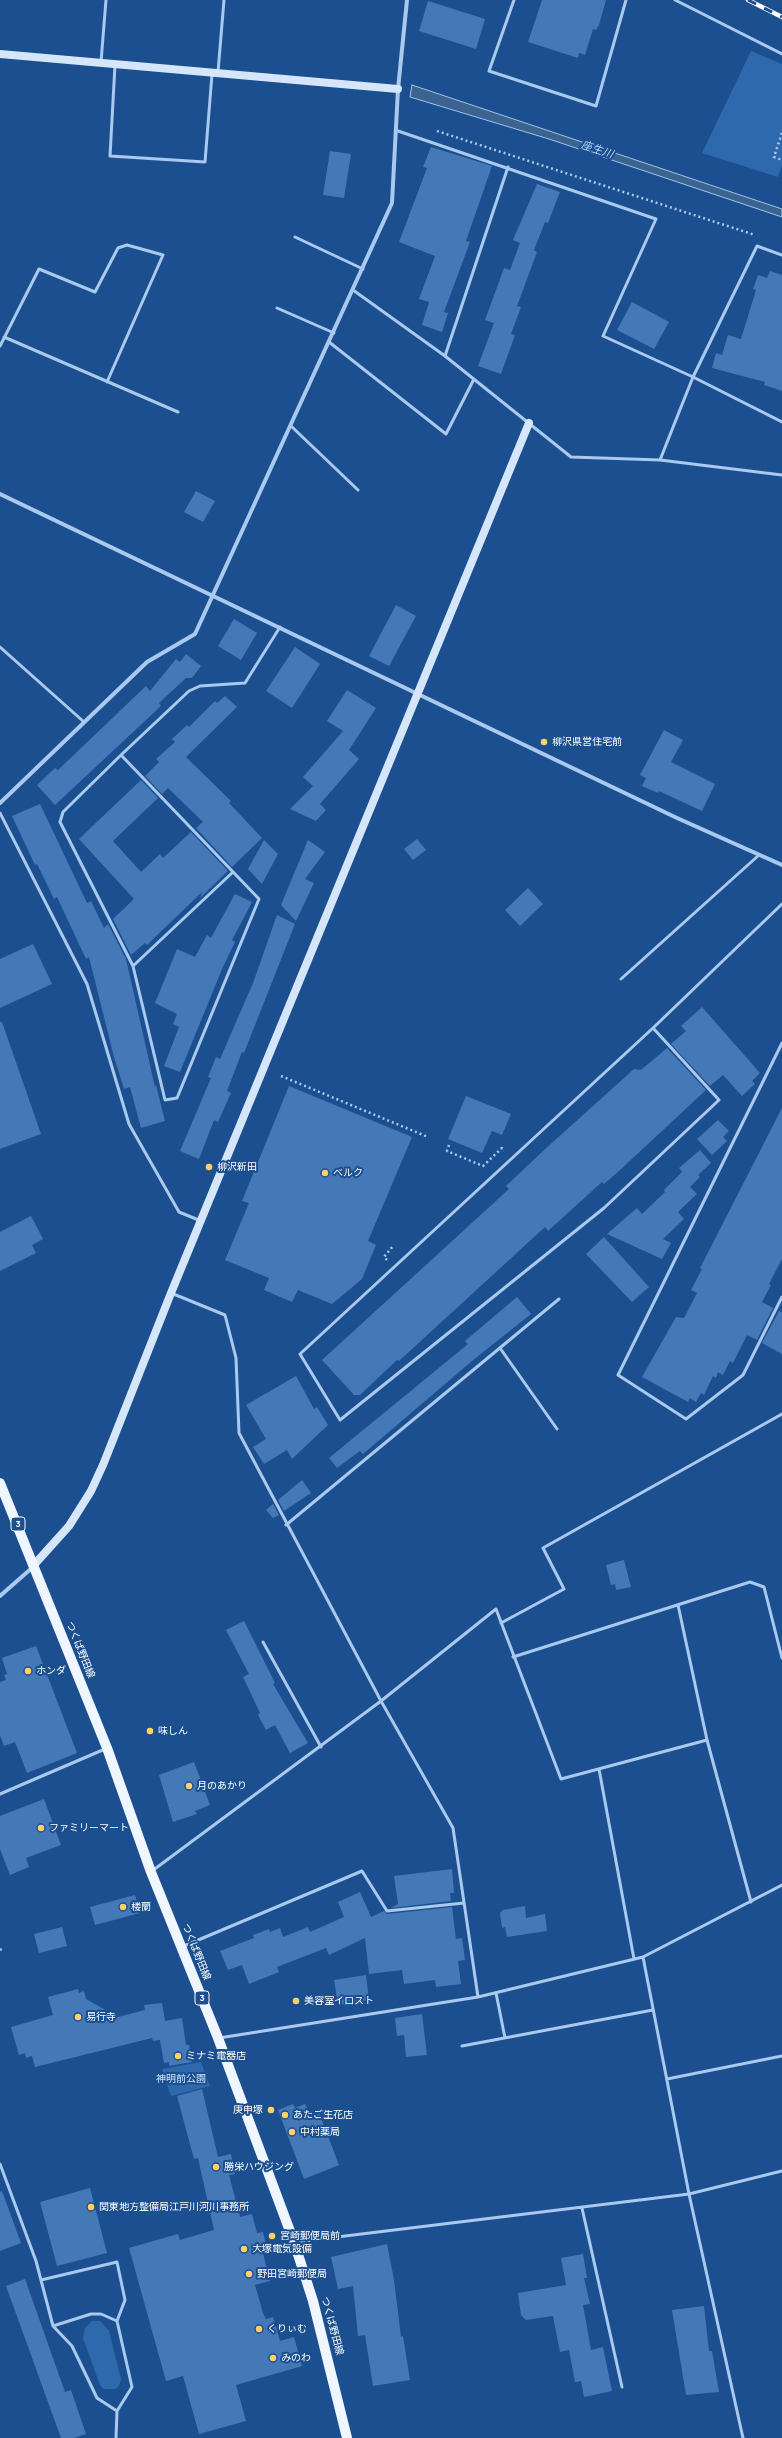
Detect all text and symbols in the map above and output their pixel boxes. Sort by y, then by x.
water label: 座生川 [579,139,615,161]
place label: 柳沢県営住宅前 [552,736,622,748]
marker: 柳沢県営住宅前 [539,737,549,747]
place label: 柳沢新田 [217,1161,257,1173]
marker: 柳沢新田 [204,1162,214,1172]
place label: ベルク [333,1167,363,1179]
marker: ベルク [320,1168,330,1178]
road number: 3 [11,1517,25,1531]
street label: つくば野田線 [63,1620,97,1680]
place label: ホンダ [36,1665,66,1677]
marker: ホンダ [23,1666,33,1676]
place label: 味しん [158,1725,188,1737]
marker: 味しん [145,1726,155,1736]
place label: 月のあかり [197,1780,247,1792]
marker: 月のあかり [184,1781,194,1791]
place label: ファミリーマート [49,1822,129,1834]
marker: ファミリーマート [36,1823,46,1833]
place label: 楼蘭 [131,1901,151,1913]
marker: 楼蘭 [118,1902,128,1912]
street label: つくば野田線 [179,1922,213,1982]
road number: 3 [195,1991,209,2005]
place label: 美容室イロスト [304,1995,374,2007]
marker: 美容室イロスト [291,1996,301,2006]
place label: 易行寺 [86,2011,116,2023]
marker: 易行寺 [73,2012,83,2022]
place label: ミナミ電器店 [186,2050,246,2062]
marker: ミナミ電器店 [173,2051,183,2061]
park label: 神明前公園 [156,2073,206,2085]
place label: 庚申塚 [233,2104,263,2116]
marker: 庚申塚 [266,2105,276,2115]
place label: あたご生花店 [293,2109,353,2121]
marker: あたご生花店 [280,2110,290,2120]
place label: 中村薬局 [300,2126,340,2138]
marker: 中村薬局 [287,2127,297,2137]
place label: 勝栄ハウジング [224,2161,294,2173]
marker: 勝栄ハウジング [211,2162,221,2172]
place label: 関東地方整備局江戸川河川事務所 [99,2201,249,2213]
marker: 関東地方整備局江戸川河川事務所 [86,2202,96,2212]
place label: 宮崎郵便局前 [280,2230,340,2242]
marker: 宮崎郵便局前 [267,2231,277,2241]
place label: 大塚電気設備 [252,2243,312,2255]
marker: 大塚電気設備 [239,2244,249,2254]
place label: 野田宮崎郵便局 [257,2268,327,2280]
marker: 野田宮崎郵便局 [244,2269,254,2279]
street label: つくば野田線 [318,2295,346,2357]
place label: くりぃむ [267,2323,307,2335]
marker: くりぃむ [254,2324,264,2334]
place label: みのわ [281,2352,311,2364]
marker: みのわ [268,2353,278,2363]

